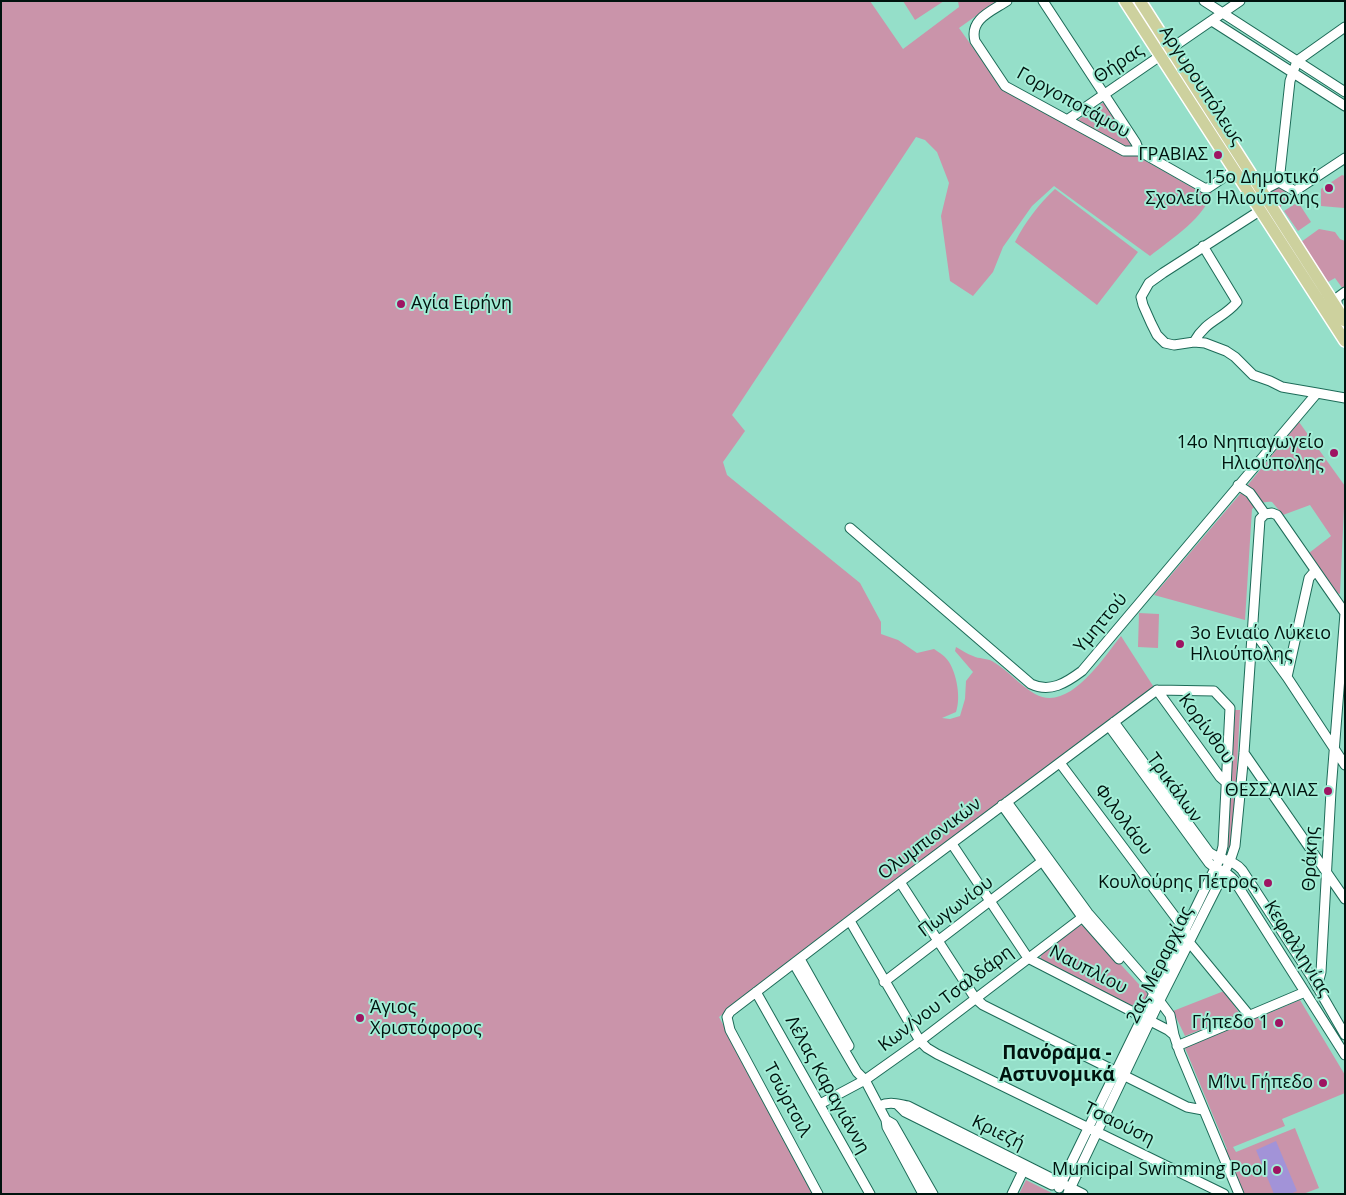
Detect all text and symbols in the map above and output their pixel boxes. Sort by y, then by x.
street label: Αργυρουπόλεως [1154,22,1248,150]
street label: Θήρας [1090,40,1148,88]
street label: Γοργοποτάμου [1013,63,1133,143]
place label: ΓΡΑΒΙΑΣ [1138,144,1208,166]
marker: ΓΡΑΒΙΑΣ [1212,149,1224,161]
place label: 15ο Δημοτικό Σχολείο Ηλιούπολης [1146,167,1319,210]
marker: 15ο Δημοτικό Σχολείο Ηλιούπολης [1323,182,1335,194]
place label: Αγία Ειρήνη [411,293,512,315]
marker: Αγία Ειρήνη [395,298,407,310]
place label: 14ο Νηπιαγωγείο Ηλιούπολης [1177,432,1324,474]
marker: 14ο Νηπιαγωγείο Ηλιούπολης [1328,447,1340,459]
street label: Υμηττού [1070,589,1132,657]
place label: 3ο Ενιαίο Λύκειο Ηλιούπολης [1190,623,1331,666]
marker: 3ο Ενιαίο Λύκειο Ηλιούπολης [1174,638,1186,650]
street label: Κορίνθου [1173,690,1239,768]
street label: Τρικάλων [1142,749,1206,827]
street label: Φιλολάου [1089,780,1157,860]
place label: ΘΕΣΣΑΛΙΑΣ [1225,780,1318,802]
marker: ΘΕΣΣΑΛΙΑΣ [1322,785,1334,797]
street label: Ολυμπιονικών [874,793,986,885]
street label: Θράκης [1299,826,1323,892]
street label: Πωγωνίου [914,872,998,942]
place label: Κουλούρης Πέτρος [1098,872,1258,894]
marker: Κουλούρης Πέτρος [1262,877,1274,889]
street label: Κεφαλληνίας [1259,897,1335,1001]
street label: 2ας Μεραρχίας [1122,903,1198,1027]
street label: Κων/νου Τσαλδάρη [875,941,1017,1057]
street label: Ναυπλίου [1045,941,1131,999]
place label: Άγιος Χριστόφορος [370,997,482,1040]
marker: Άγιος Χριστόφορος [354,1012,366,1024]
street label: Λέλας Καραγιάννη [780,1012,874,1158]
place label: Γήπεδο 1 [1192,1012,1269,1034]
marker: Γήπεδο 1 [1273,1017,1285,1029]
district label: Πανόραμα - Αστυνομικά [999,1043,1115,1087]
street label: Τσώρτσιλ [758,1059,816,1141]
place label: ΜΊνι Γήπεδο [1207,1072,1313,1094]
marker: ΜΊνι Γήπεδο [1317,1077,1329,1089]
street label: Τσαούση [1080,1098,1158,1150]
street label: Κριεζή [968,1111,1028,1155]
place label: Municipal Swimming Pool [1052,1159,1267,1181]
marker: Municipal Swimming Pool [1271,1164,1283,1176]

